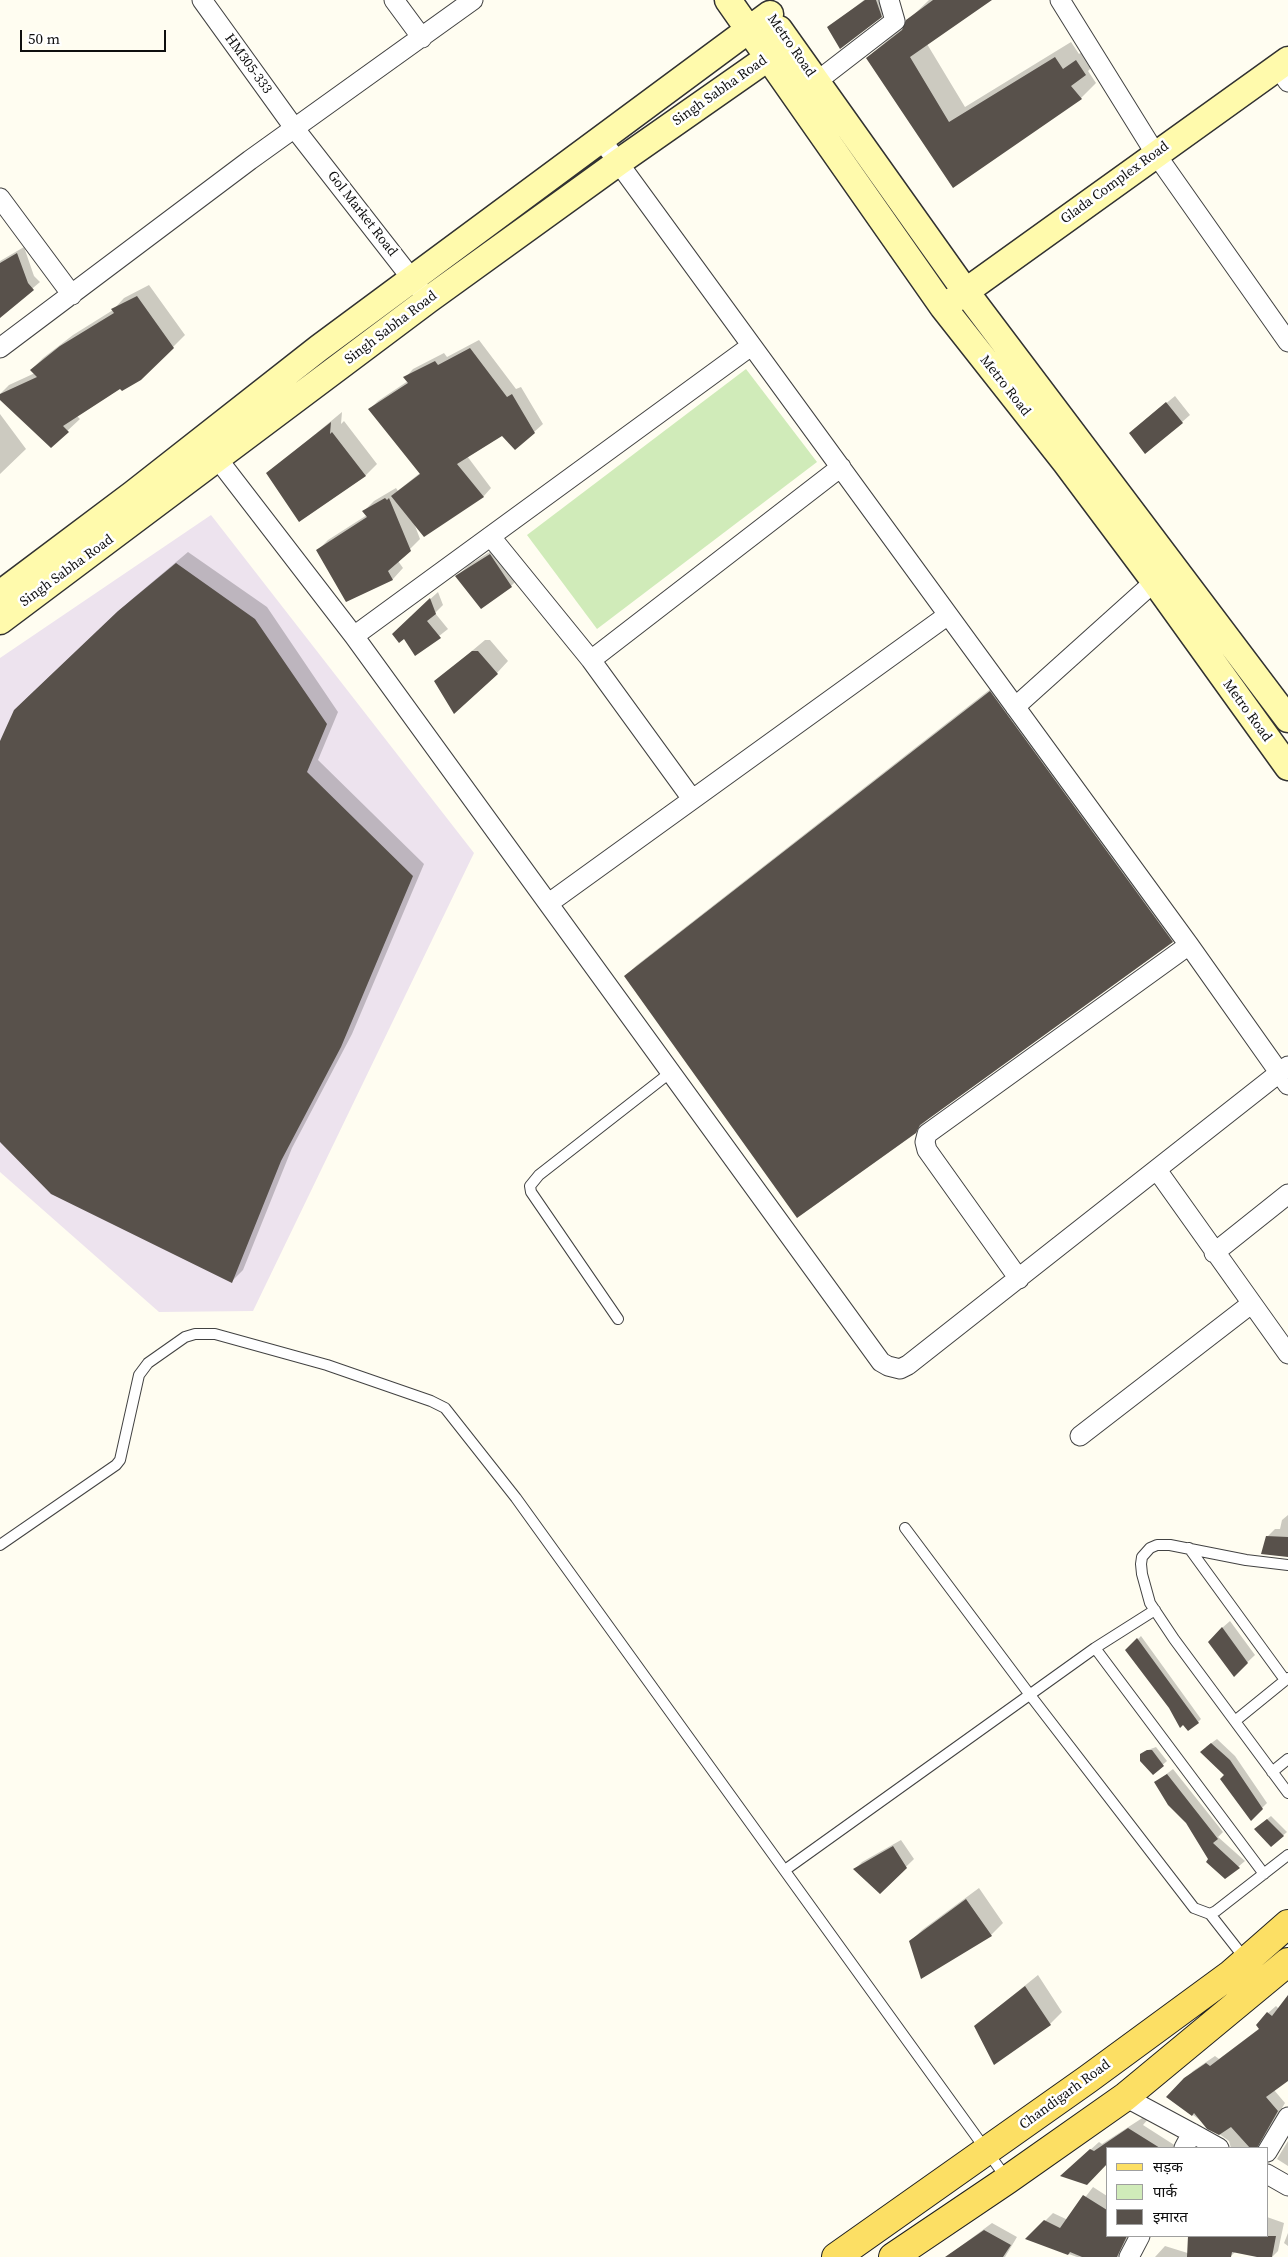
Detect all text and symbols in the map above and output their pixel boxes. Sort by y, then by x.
street label: Metro Road [763,11,819,81]
scale bar [22,20,169,52]
text: 50 m [28,28,60,49]
street label: HM305-333 [221,31,275,97]
street label: Singh Sabha Road [670,52,770,130]
street label: Glada Complex Road [1058,138,1172,228]
street label: Gol Market Road [323,168,401,260]
street label: Singh Sabha Road [341,288,441,368]
street label: Metro Road [976,352,1034,420]
street label: Singh Sabha Road [17,531,117,611]
street label: Metro Road [1219,677,1275,745]
street label: Chandigarh Road [1016,2056,1114,2134]
legend [1106,2147,1268,2237]
text: सड़क [1153,2156,1183,2177]
text: पार्क [1153,2181,1177,2202]
text: इमारत [1153,2206,1188,2227]

